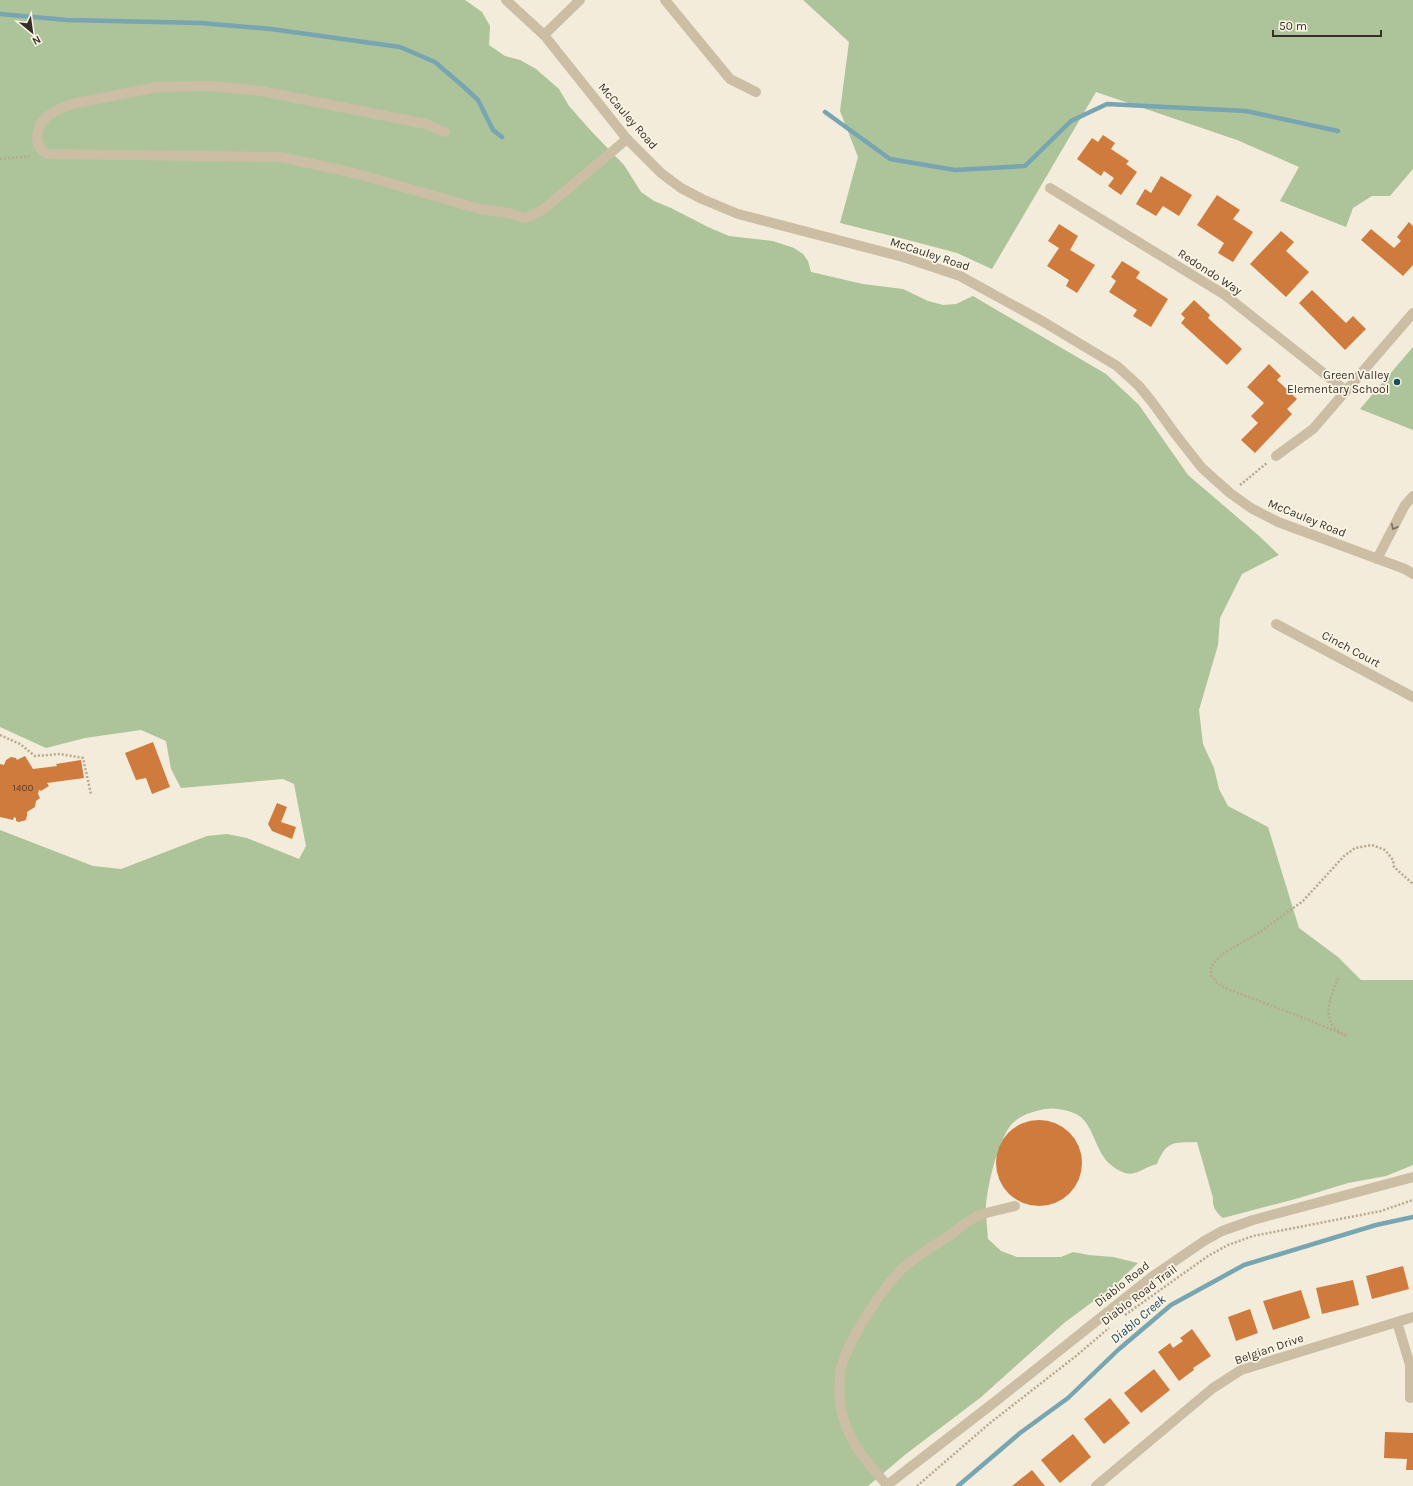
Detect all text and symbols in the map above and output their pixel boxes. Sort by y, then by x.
north arrow [12,12,52,52]
scale bar [1273,12,1381,38]
text: 50 m [1279,19,1307,33]
text: N [30,33,43,48]
street label: McCauley Road [595,80,661,152]
street label: McCauley Road [888,234,972,274]
street label: Redondo Way [1175,246,1245,298]
place label: Green Valley Elementary School [1287,368,1389,396]
marker: Green Valley Elementary School [1392,377,1402,387]
street label: McCauley Road [1266,496,1348,540]
one-way arrow [1391,523,1399,530]
street label: Cinch Court [1319,628,1383,671]
house number: 1400 [13,782,33,794]
street label: Diablo Road [1092,1258,1152,1310]
street label: Diablo Road Trail [1098,1262,1180,1328]
water label: Diablo Creek [1107,1291,1169,1346]
street label: Belgian Drive [1233,1331,1305,1367]

